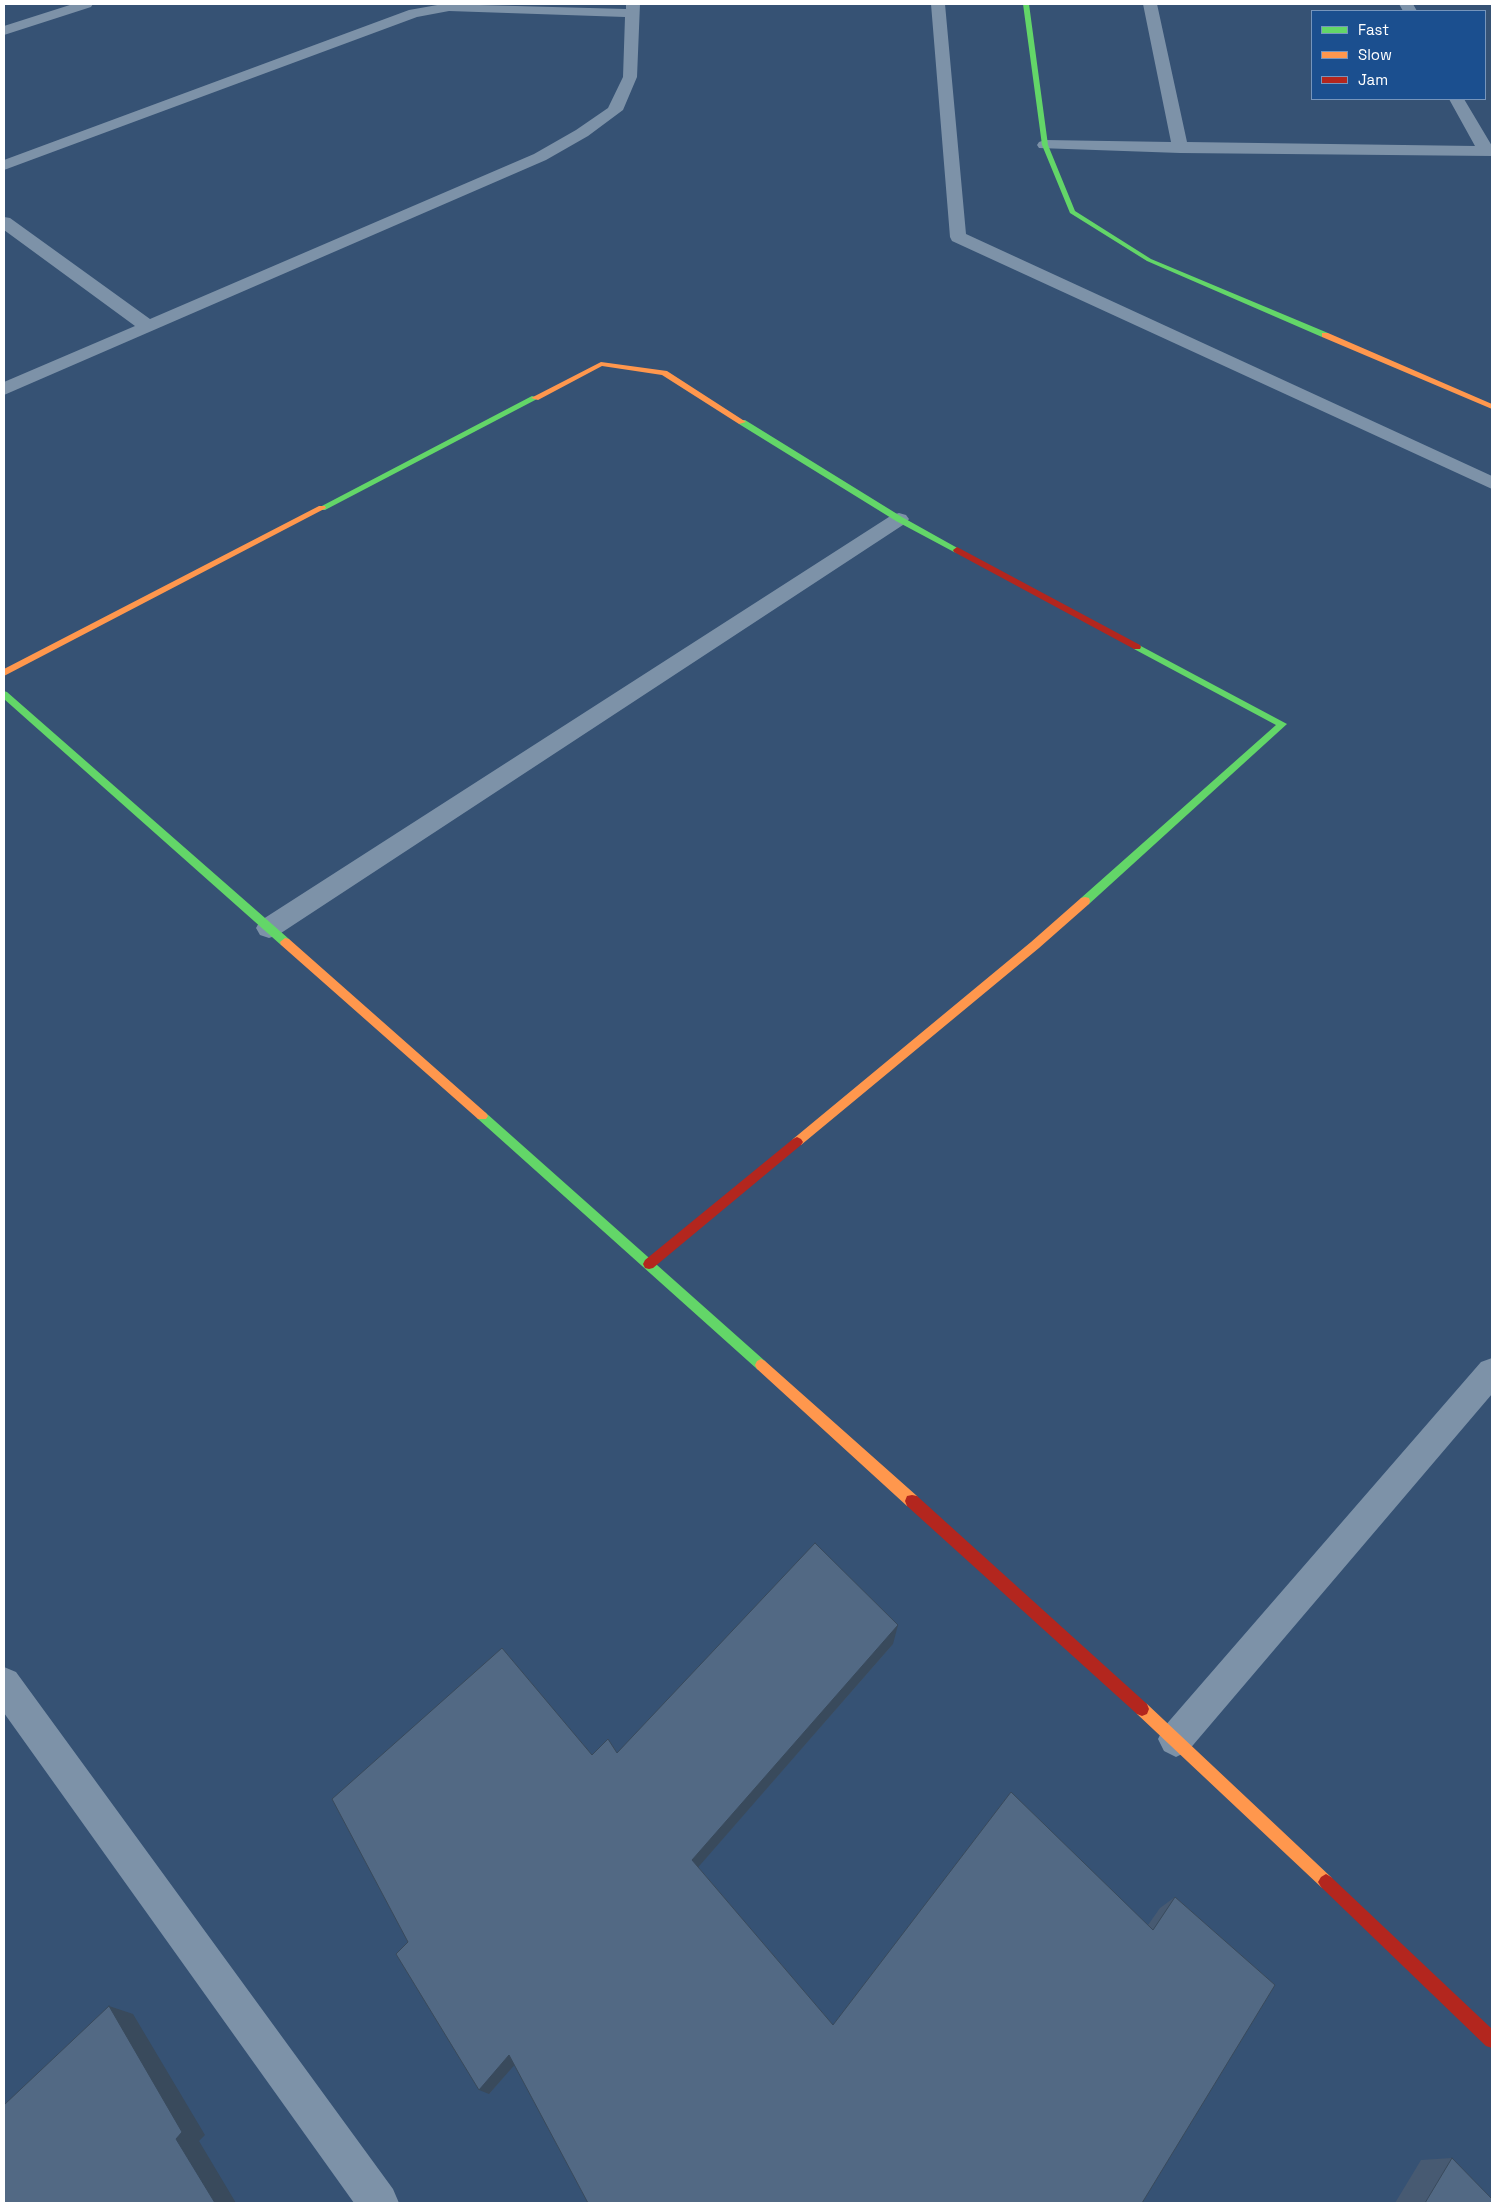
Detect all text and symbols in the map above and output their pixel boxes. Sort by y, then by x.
legend [1311,10,1486,100]
text: Fast [1358,20,1389,39]
text: Slow [1358,45,1392,64]
text: Jam [1358,70,1388,89]

